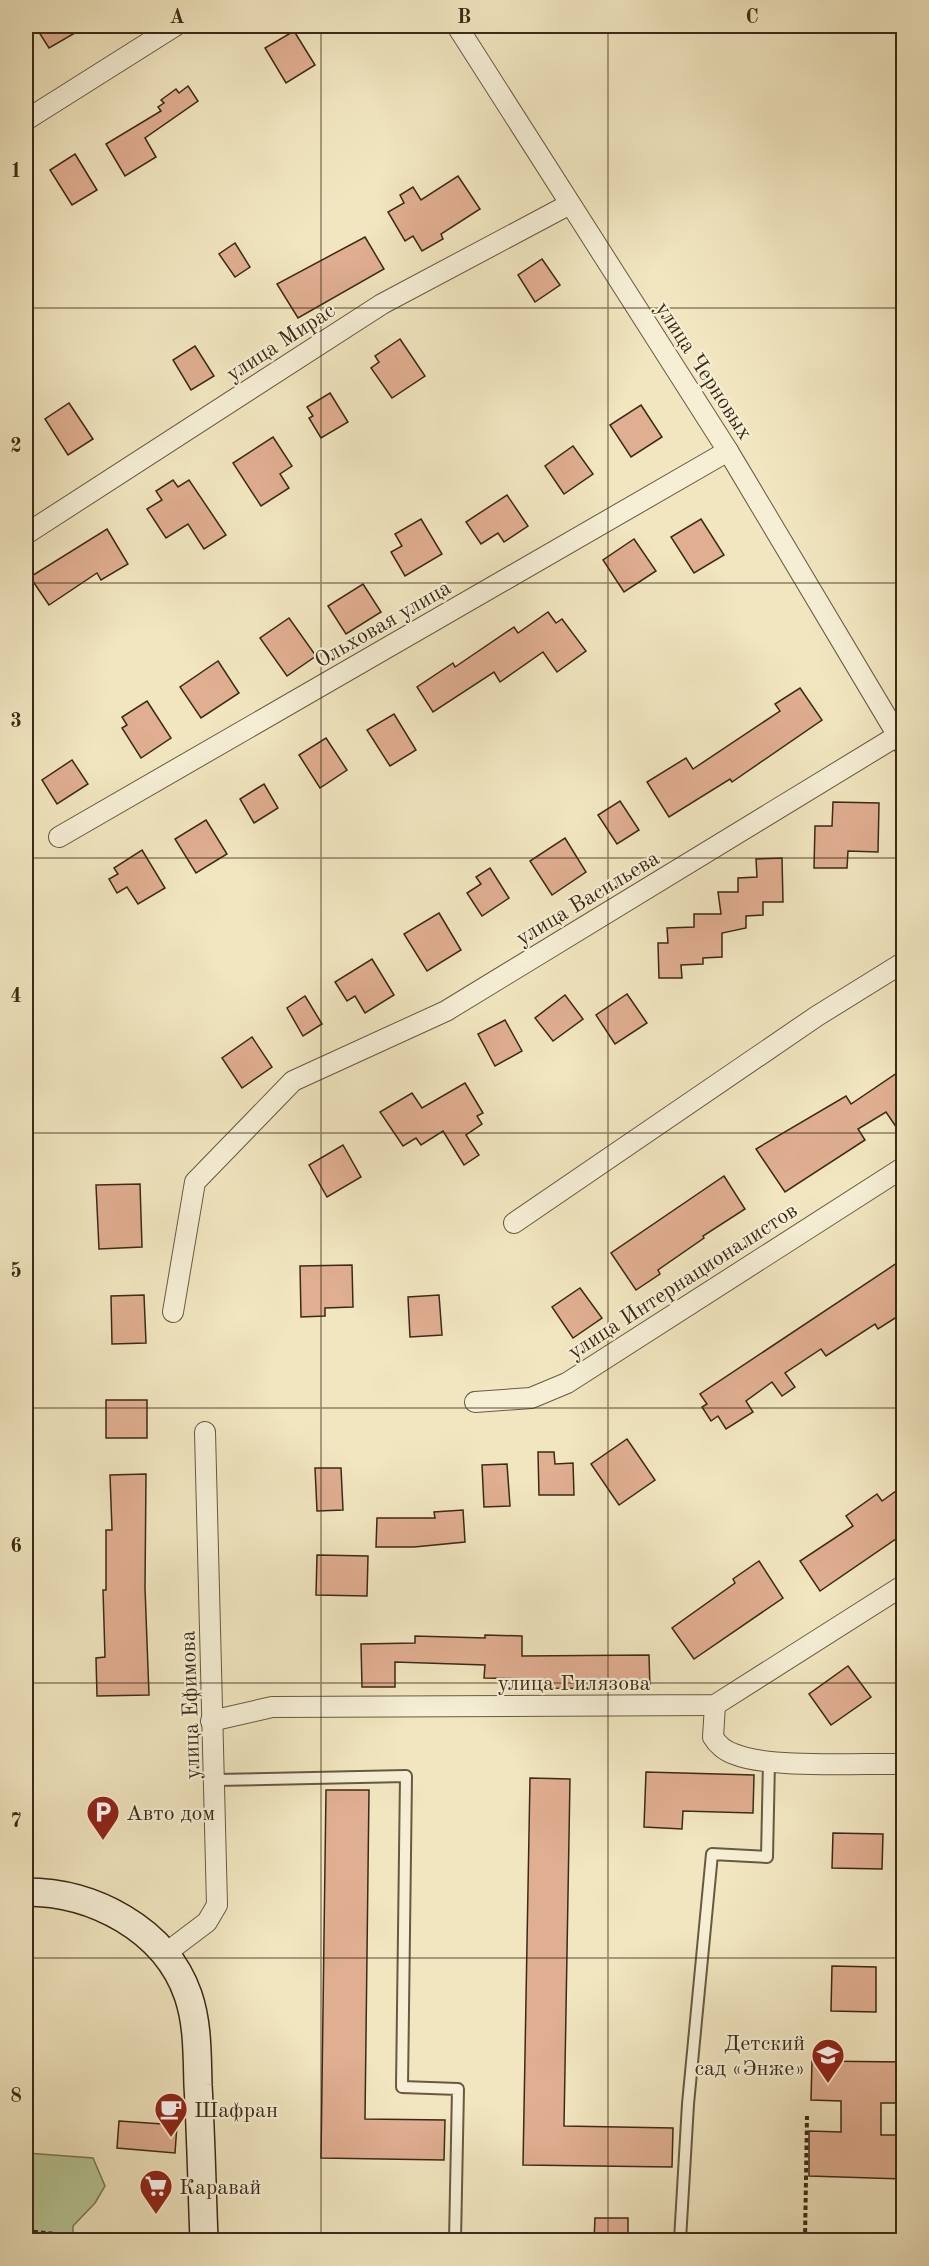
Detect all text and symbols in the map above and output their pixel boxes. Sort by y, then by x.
text: A [169,8,185,28]
text: B [457,8,471,28]
text: C [745,8,759,28]
text: 1 [10,162,22,182]
street label: улица Черновых [651,298,756,444]
street label: улица Мирас [223,300,339,386]
text: 2 [10,437,22,457]
street label: Ольховая улица [311,577,455,673]
text: 3 [10,712,22,732]
street label: улица Васильева [513,847,664,950]
text: 4 [10,987,22,1007]
street label: улица Интернационалистов [565,1199,802,1364]
text: 5 [10,1261,22,1282]
text: 6 [10,1537,22,1557]
street label: улица Ефимова [177,1630,205,1780]
street label: улица Гилязова [498,1673,651,1695]
parking icon: Авто дом [85,1794,121,1841]
place label: Авто дом [126,1803,215,1825]
text: 7 [10,1812,22,1832]
place label: Детский сад «Энже» [694,2033,805,2080]
school or university icon: Детский сад «Энже» [810,2037,846,2084]
text: 8 [10,2087,22,2107]
cafe icon: Шафран [153,2091,189,2138]
place label: Шафран [194,2100,278,2122]
supermarket icon: Каравай [138,2168,174,2215]
place label: Каравай [179,2177,261,2199]

